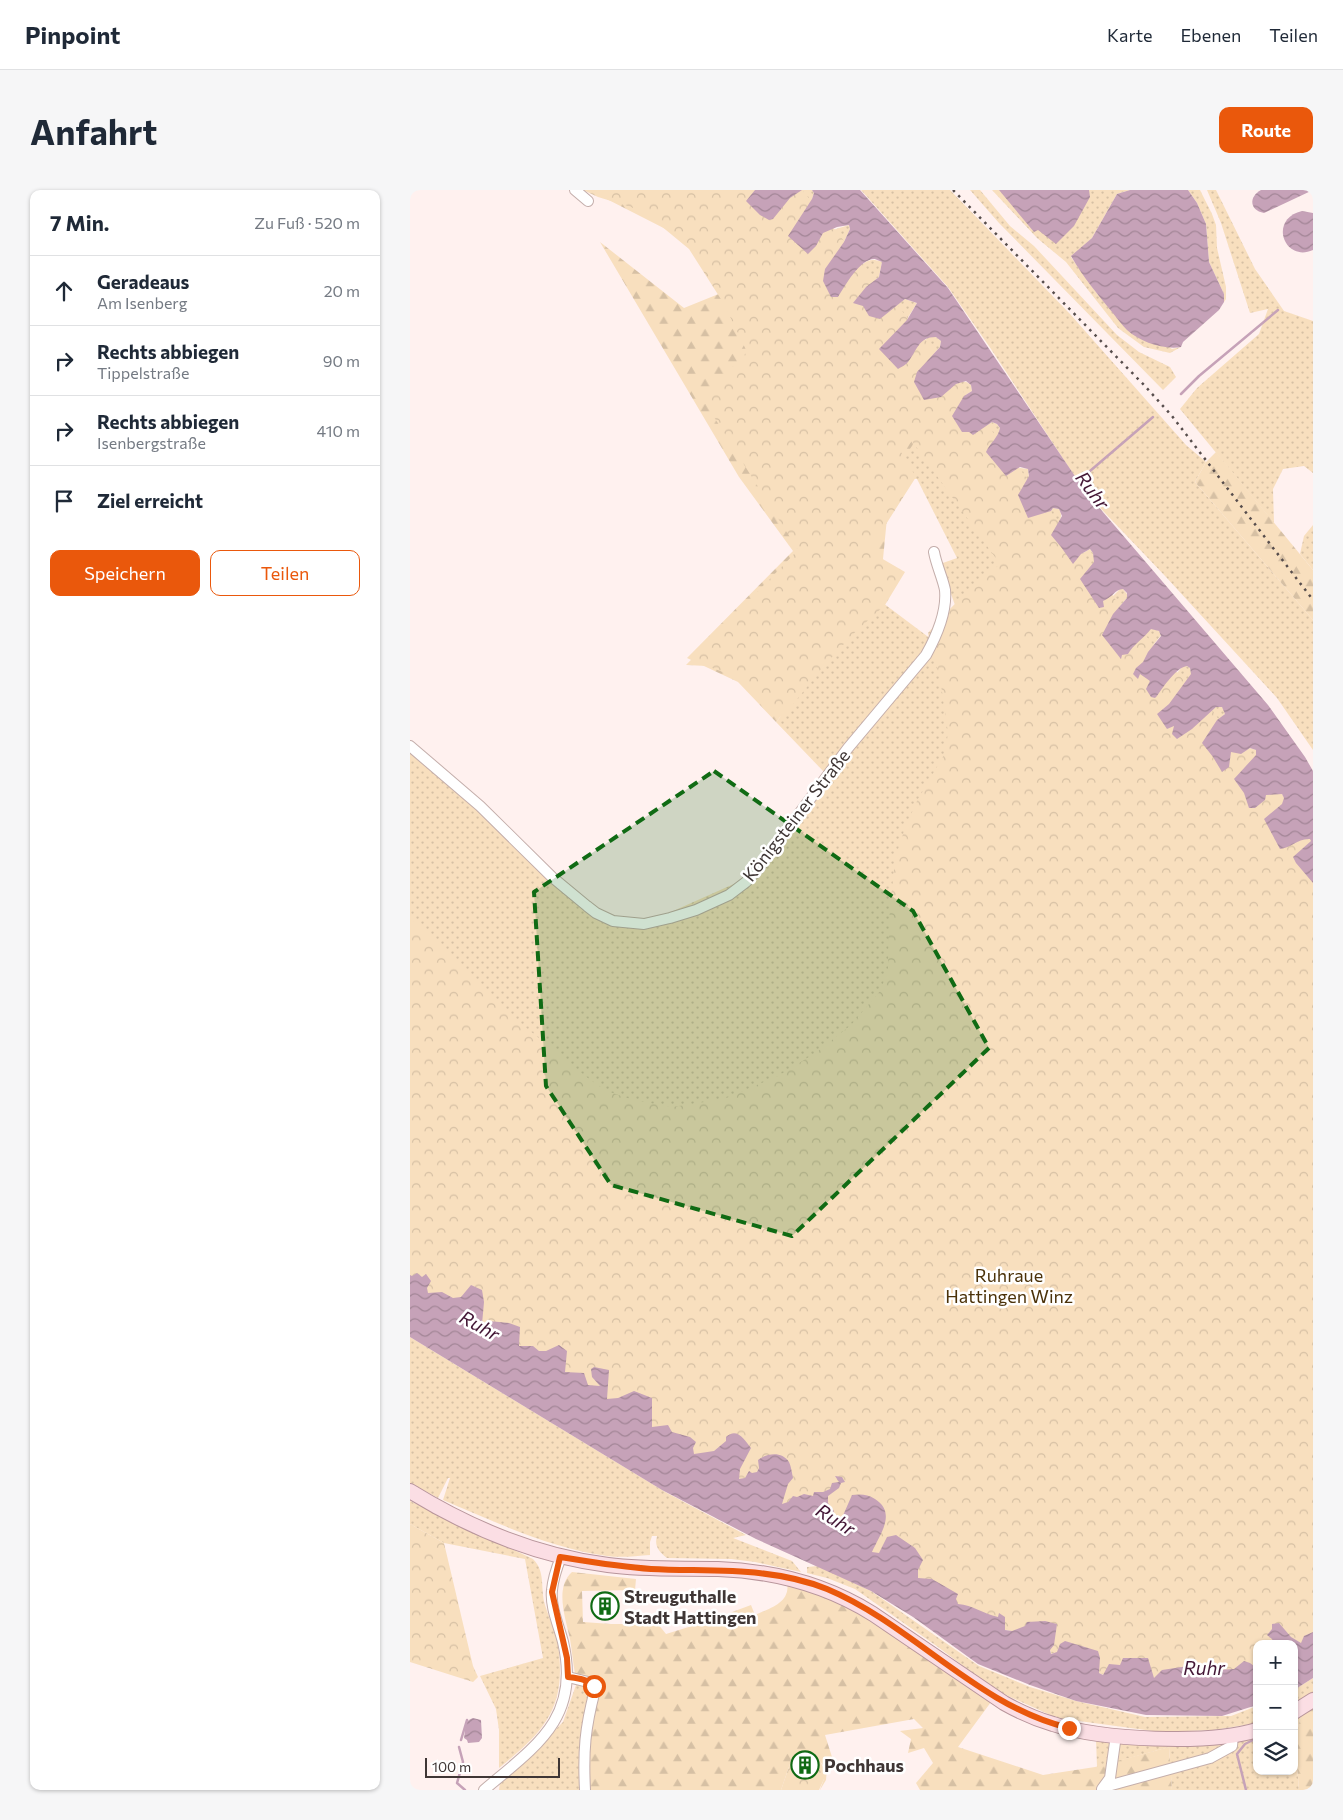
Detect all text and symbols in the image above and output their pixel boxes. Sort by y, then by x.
text: Pinpoint [25,20,120,49]
text: Karte [1107,24,1152,46]
text: Ebenen [1180,24,1241,46]
text: Teilen [1269,24,1318,46]
button: Route [1219,107,1313,153]
text: Anfahrt [30,109,157,152]
text: 7 Min. [50,210,109,235]
text: Zu Fuß · 520 m [254,213,360,232]
text: Geradeaus [97,270,189,293]
icon: ahead [50,277,78,305]
text: 20 m [324,281,360,300]
text: Am Isenberg [97,293,187,312]
text: Rechts abbiegen [97,340,239,363]
icon: right [50,347,78,375]
text: 90 m [323,351,360,370]
text: Tippelstraße [97,363,189,382]
text: Rechts abbiegen [97,410,239,433]
icon: right [50,417,78,445]
text: 410 m [317,421,360,440]
text: Isenbergstraße [97,433,206,452]
water label: Ruhr [1071,466,1116,515]
icon: arrive [50,487,78,515]
text: Ziel erreicht [97,489,203,512]
button: Speichern [50,550,200,596]
button: Teilen [210,550,360,596]
street label: Königsteiner Straße [738,745,854,885]
park label: Ruhraue Hattingen Winz [945,1264,1073,1307]
water label: Ruhr [456,1305,505,1346]
water label: Ruhr [812,1498,861,1541]
place label: Streuguthalle Stadt Hattingen [624,1585,757,1628]
building icon: Streuguthalle Stadt Hattingen [590,1591,620,1621]
map controls [1253,1640,1298,1775]
button: + [1253,1640,1298,1685]
water label: Ruhr [1183,1656,1226,1679]
route start [583,1675,606,1698]
button: − [1253,1685,1298,1730]
route end [1058,1717,1081,1740]
button: layers [1253,1730,1298,1775]
building icon: Pochhaus [790,1750,820,1780]
place label: Pochhaus [824,1754,904,1776]
scale bar [425,1755,560,1778]
text: 100 m [432,1758,471,1775]

